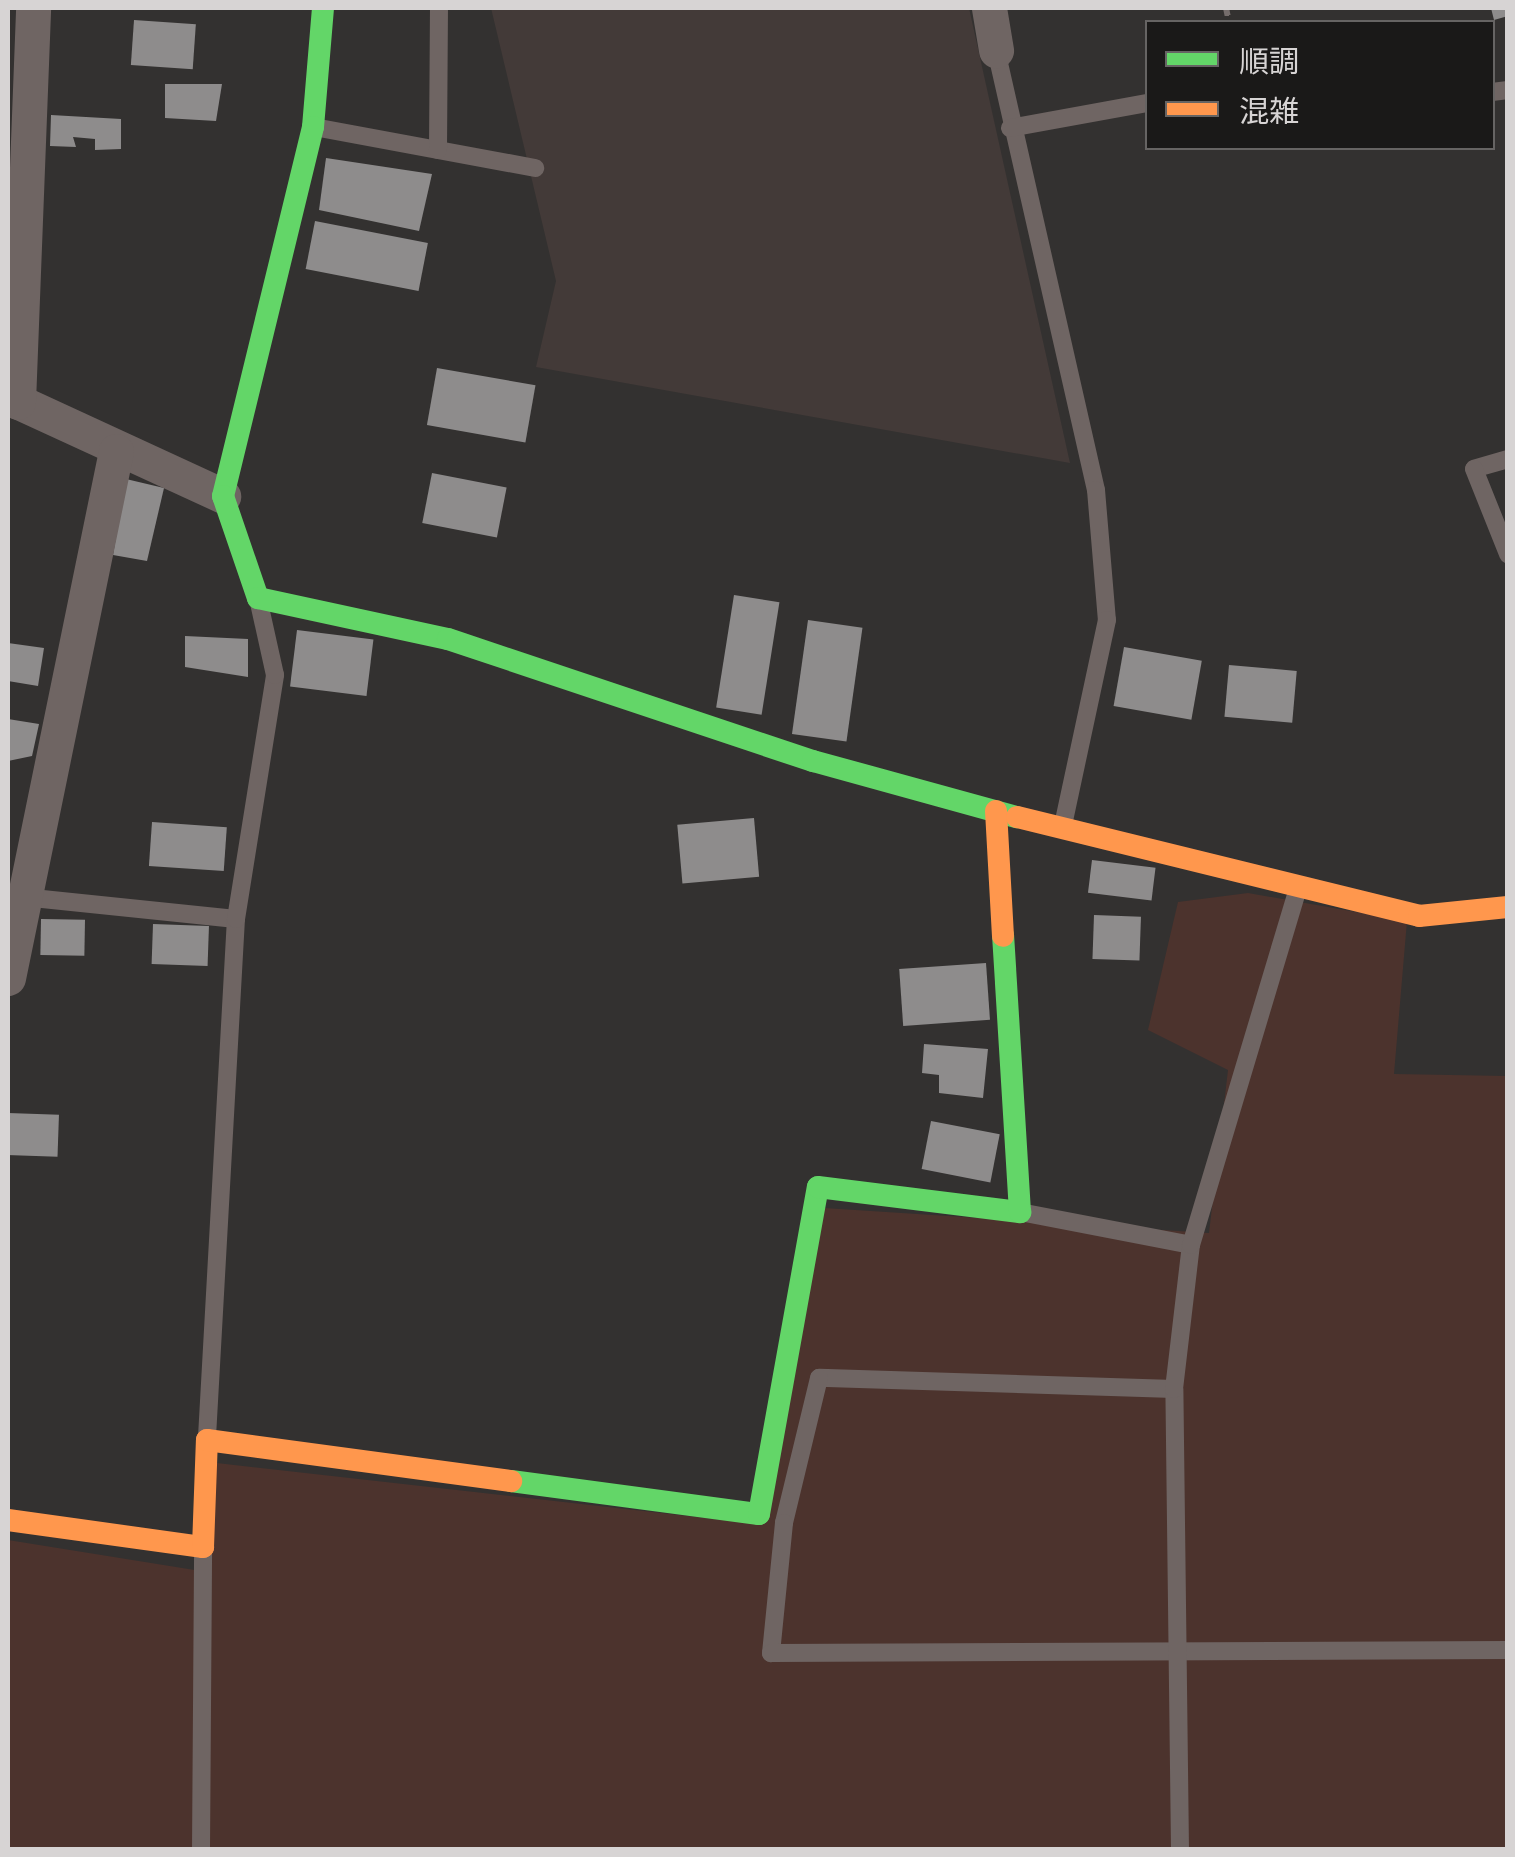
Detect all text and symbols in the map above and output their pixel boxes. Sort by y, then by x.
legend [1145,20,1495,150]
text: 順調 [1239,40,1299,81]
text: 混雑 [1239,90,1299,131]

